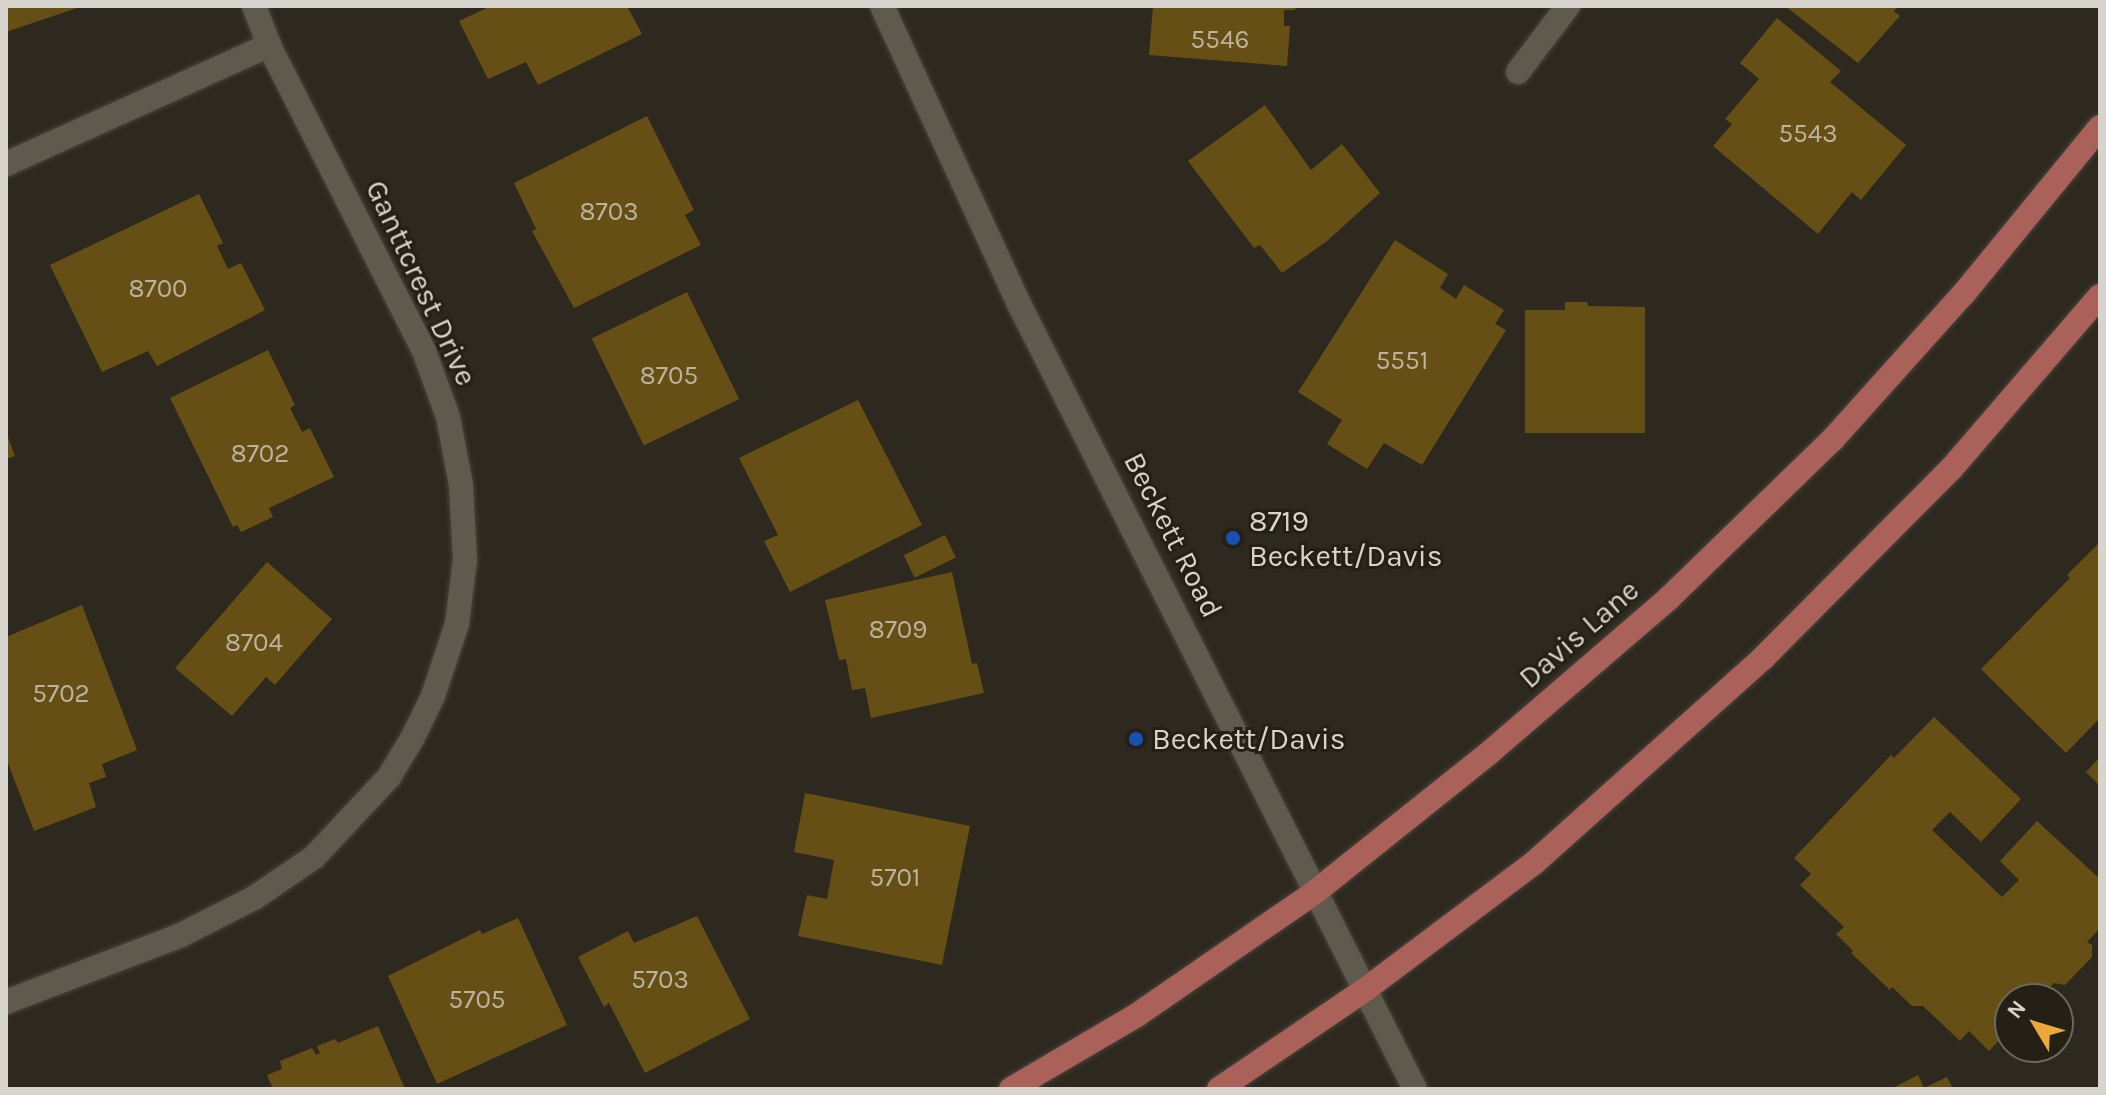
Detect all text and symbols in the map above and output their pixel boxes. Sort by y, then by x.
house number: 5546 [1191,24,1249,56]
house number: 5543 [1778,118,1838,150]
street label: Ganttcrest Drive [358,175,484,391]
house number: 8703 [580,196,638,228]
house number: 8700 [128,273,188,305]
house number: 5551 [1376,345,1428,377]
house number: 8705 [640,360,698,392]
house number: 8702 [231,438,289,470]
street label: Beckett Road [1116,446,1230,624]
place label: 8719 Beckett/Davis [1249,503,1442,574]
marker: 8719 Beckett/Davis [1224,529,1242,547]
street label: Davis Lane [1512,572,1646,696]
house number: 8709 [869,614,927,646]
house number: 8704 [225,627,283,659]
house number: 5702 [32,678,90,710]
place label: Beckett/Davis [1152,721,1345,757]
marker: Beckett/Davis [1127,730,1145,748]
house number: 5701 [870,862,920,894]
house number: 5703 [631,964,689,996]
north arrow [1994,983,2074,1063]
house number: 5705 [449,984,505,1016]
text: N [2002,995,2032,1024]

